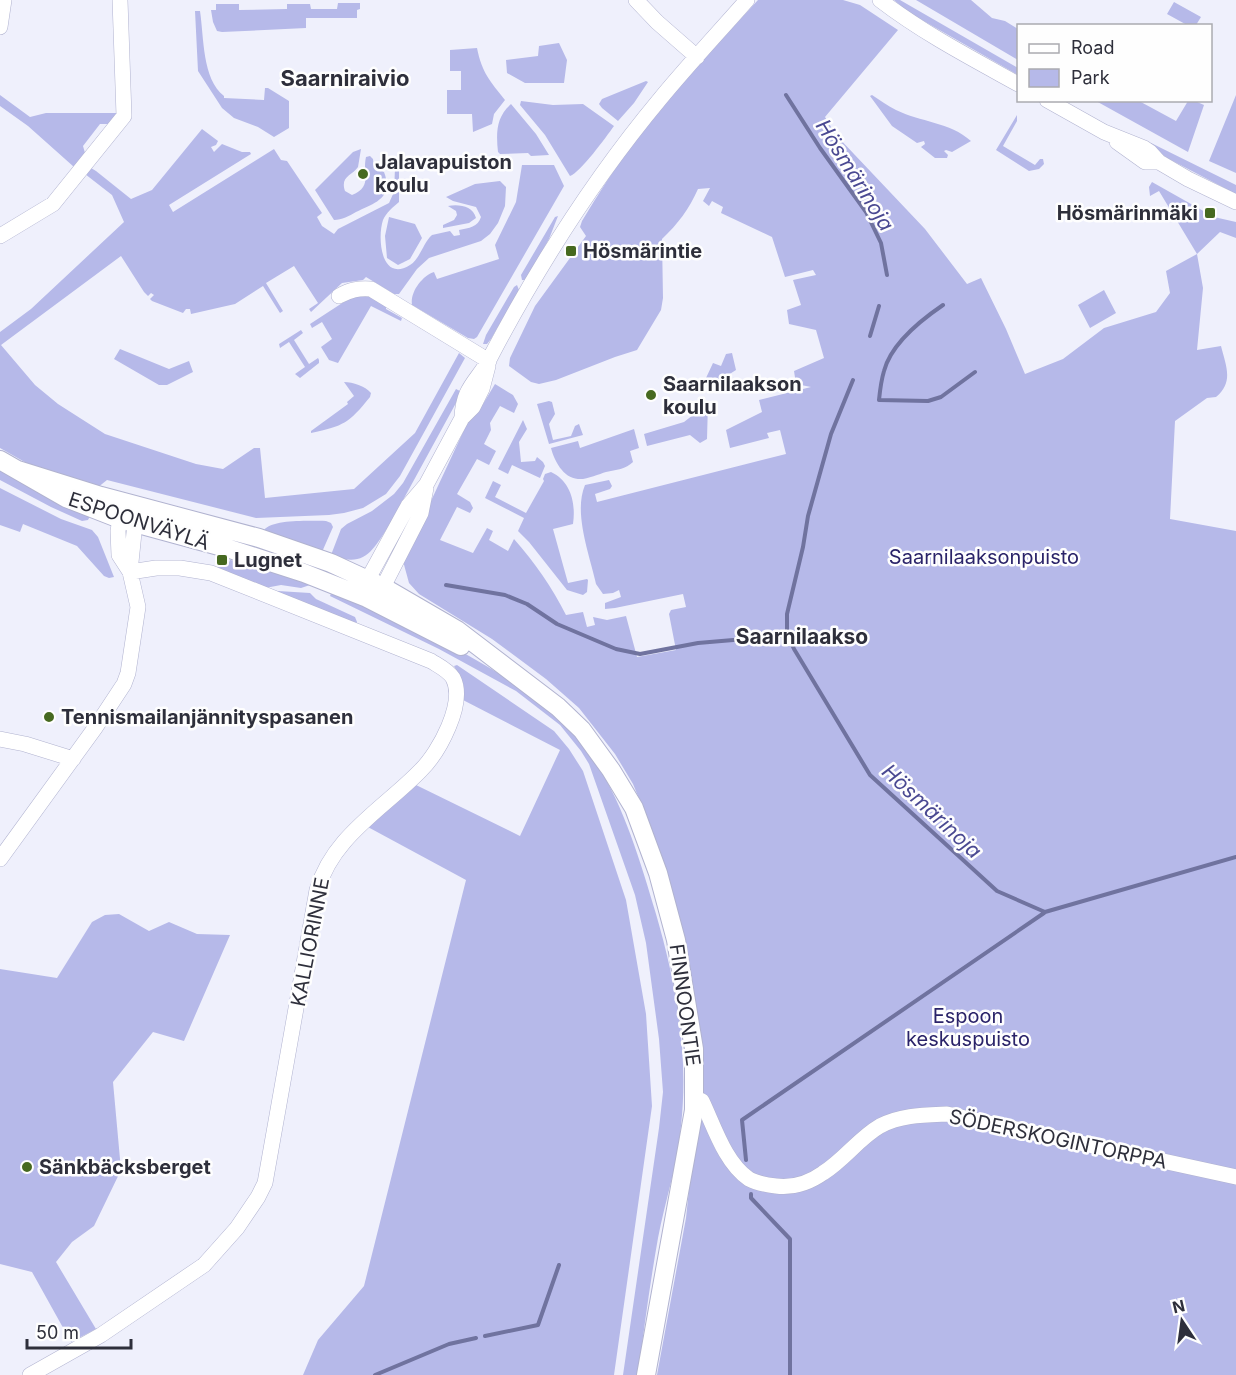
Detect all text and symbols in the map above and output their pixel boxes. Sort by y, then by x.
legend [1017,24,1212,102]
text: Road [1071,37,1114,58]
district label: Saarniraivio [281,65,409,91]
text: Park [1071,67,1110,88]
water label: Hösmärinoja [811,115,899,236]
place label: Jalavapuiston koulu [375,150,512,197]
marker: Jalavapuiston koulu [356,167,370,181]
place label: Hösmärinmäki [1057,201,1198,225]
marker: Hösmärinmäki [1203,206,1217,220]
place label: Hösmärintie [583,239,702,263]
marker: Hösmärintie [564,244,578,258]
place label: Saarnilaakson koulu [663,372,802,419]
marker: Saarnilaakson koulu [644,388,658,402]
street label: ESPOONVÄYLÄ [66,487,213,555]
park label: Saarnilaaksonpuisto [889,545,1079,569]
place label: Lugnet [234,548,302,572]
marker: Lugnet [215,553,229,567]
district label: Saarnilaakso [736,624,868,649]
place label: Tennismailanjännityspasanen [61,705,353,729]
marker: Tennismailanjännityspasanen [42,710,56,724]
water label: Hösmärinoja [877,759,987,863]
street label: KALLIORINNE [286,875,334,1009]
street label: FINNOONTIE [665,942,705,1068]
park label: Espoon keskuspuisto [906,1004,1030,1051]
street label: SÖDERSKOGINTORPPA [947,1104,1169,1174]
place label: Sänkbäcksberget [39,1155,211,1179]
marker: Sänkbäcksberget [20,1160,34,1174]
north arrow [1152,1291,1212,1351]
text: N [1170,1295,1187,1318]
scale bar [27,1312,130,1350]
text: 50 m [36,1322,79,1343]

